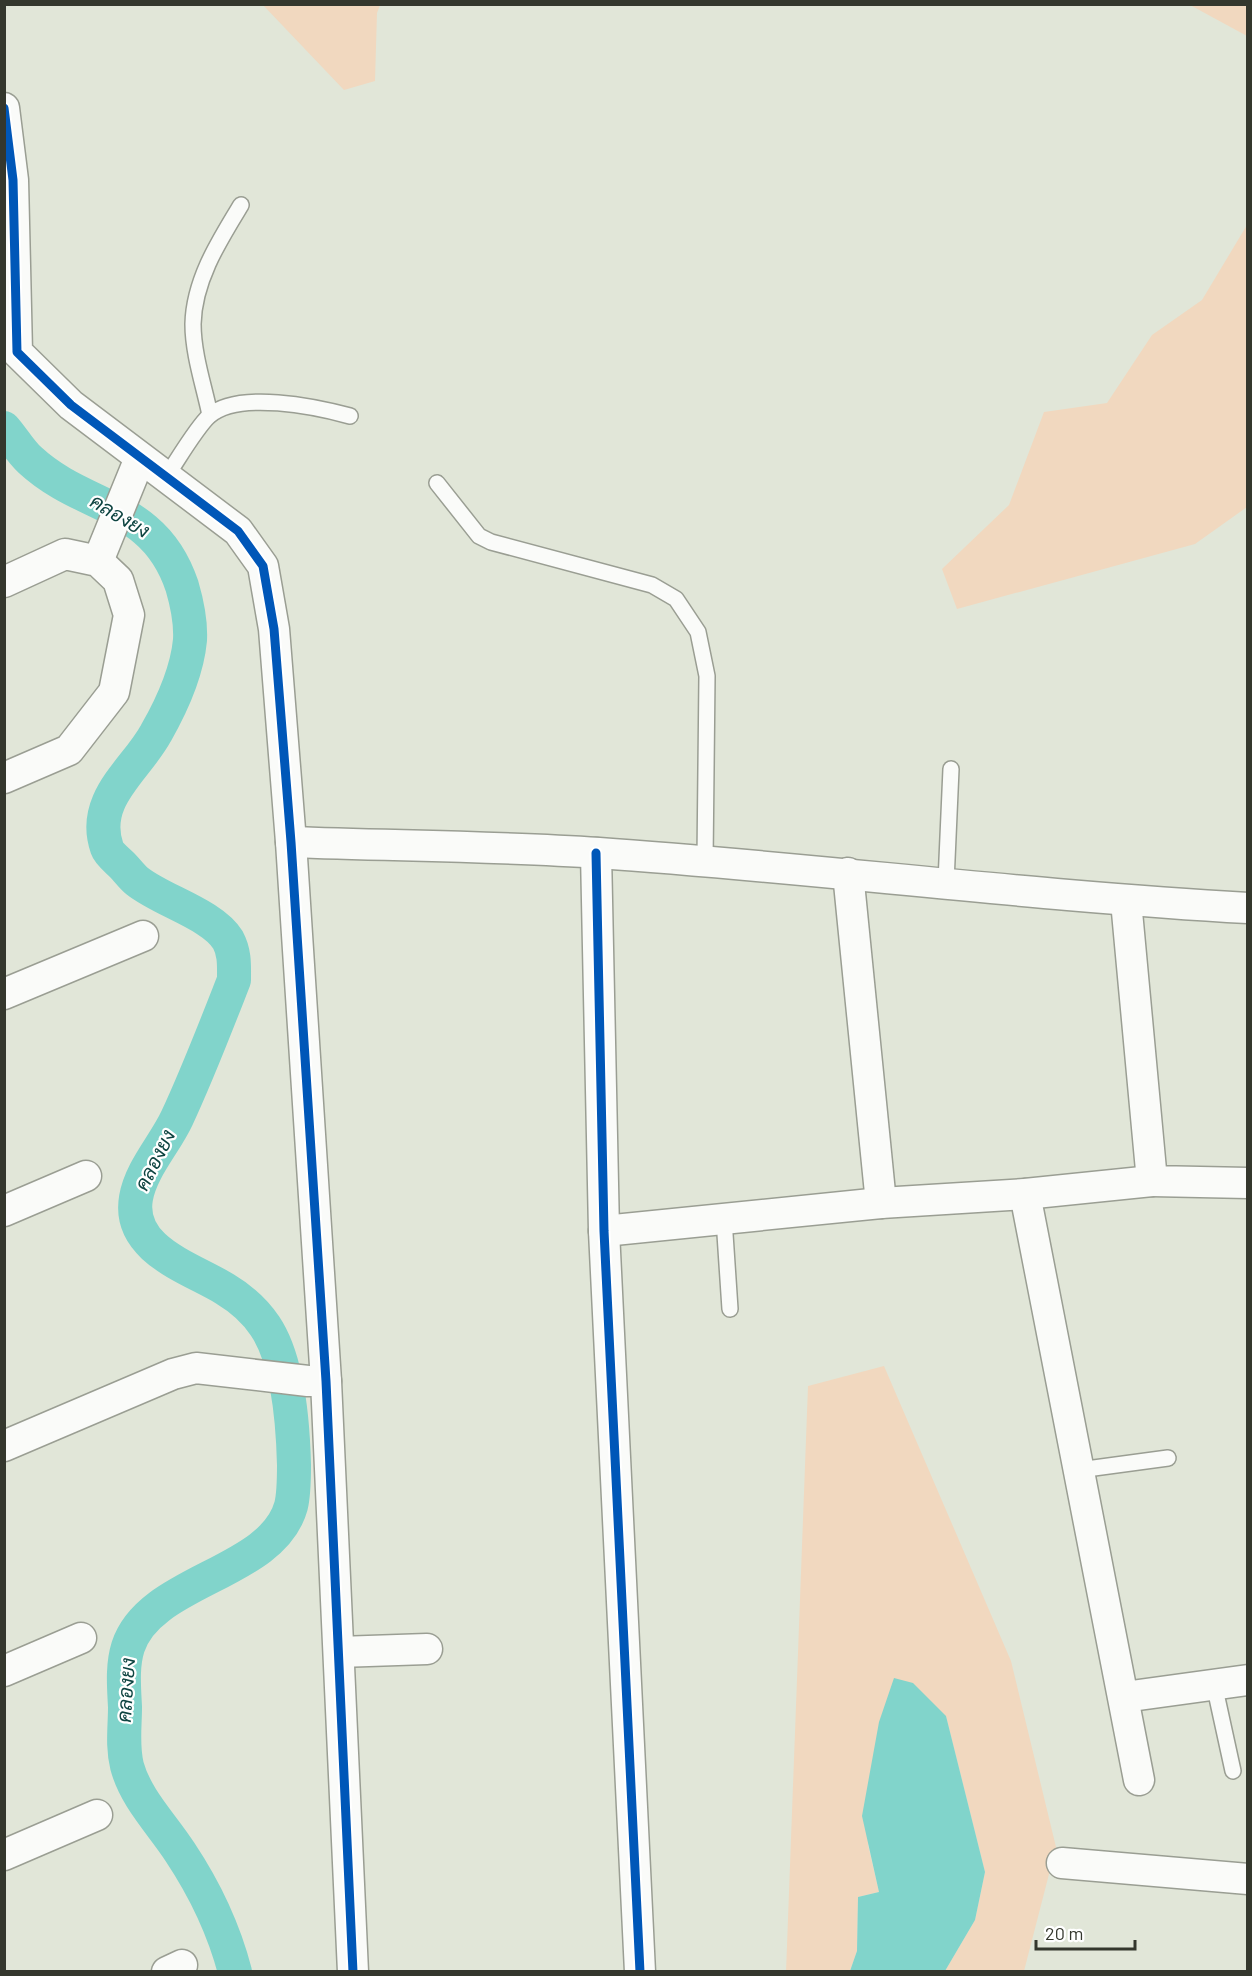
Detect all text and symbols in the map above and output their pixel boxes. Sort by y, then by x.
water label: คลองยง [86,488,155,542]
water label: คลองยง [129,1125,180,1194]
water label: คลองยง [111,1657,139,1723]
scale bar [1036,1913,1135,1951]
text: 20 m [1045,1922,1083,1944]

